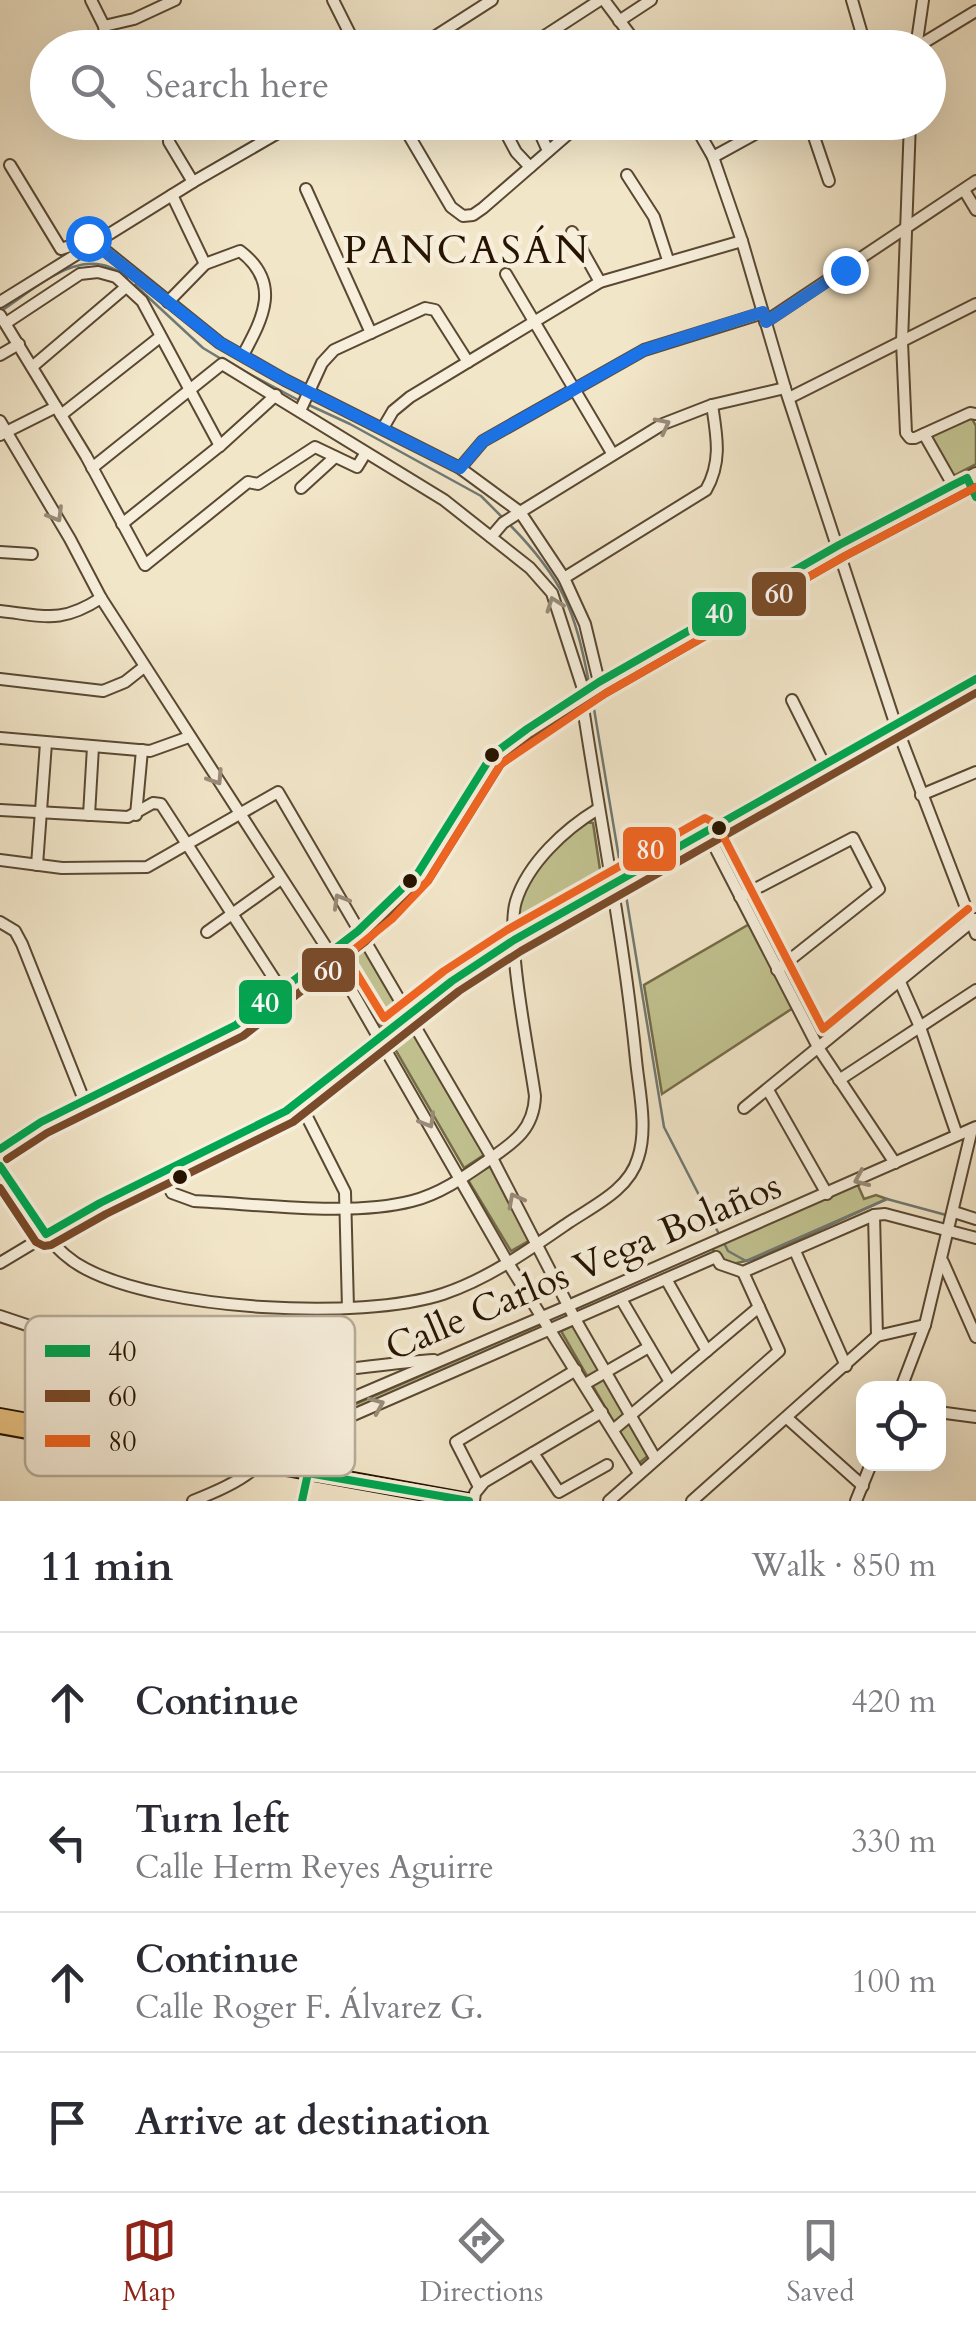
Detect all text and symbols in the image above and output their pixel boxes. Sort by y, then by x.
search box [30,30,946,140]
icon: search [65,58,120,113]
text: Search here [145,59,329,111]
route start [66,216,112,262]
district label: PANCASÁN [343,223,591,278]
route end [823,248,869,294]
one-way arrow [653,418,671,437]
one-way arrow [44,504,63,522]
line badge: 60 [750,570,808,618]
text: 60 [765,575,793,613]
line badge: 40 [690,590,748,638]
text: 40 [705,595,733,633]
one-way arrow [546,596,566,614]
unlabelled marker [482,745,502,765]
one-way arrow [203,767,222,785]
unlabelled marker [709,818,729,838]
line badge: 80 [621,825,678,873]
text: 80 [636,831,664,869]
unlabelled marker [400,871,420,891]
one-way arrow [333,894,353,912]
line badge: 60 [300,946,357,994]
text: 60 [314,952,342,990]
line badge: 40 [237,978,294,1026]
text: 40 [251,984,279,1022]
one-way arrow [416,1110,436,1128]
street label: Calle Carlos Vega Bolaños [378,1160,789,1374]
one-way arrow [853,1166,871,1186]
unlabelled marker [170,1167,190,1187]
one-way arrow [508,1193,527,1211]
legend [25,1316,355,1476]
text: 40 [108,1333,137,1371]
text: 60 [108,1378,137,1416]
map controls [856,1381,946,1471]
button: locate [856,1381,946,1471]
one-way arrow [367,1397,385,1417]
text: 80 [108,1423,137,1461]
text: 11 min [40,1538,173,1595]
text: Walk · 850 m [751,1544,936,1588]
icon: ahead [40,1675,95,1730]
text: Continue [135,1676,299,1728]
text: 420 m [851,1680,936,1724]
text: Turn left [135,1794,289,1846]
icon: left [40,1815,95,1870]
text: 330 m [851,1820,936,1864]
text: Calle Herm Reyes Aguirre [135,1846,494,1890]
text: Continue [135,1934,299,1986]
icon: ahead [40,1955,95,2010]
text: 100 m [851,1960,936,2004]
text: Calle Roger F. Álvarez G. [135,1986,483,2030]
icon: arrive [40,2095,95,2150]
text: Arrive at destination [135,2096,490,2148]
tab: Map [122,2213,177,2311]
tab: Directions [420,2213,543,2311]
tab: Saved [786,2213,854,2311]

